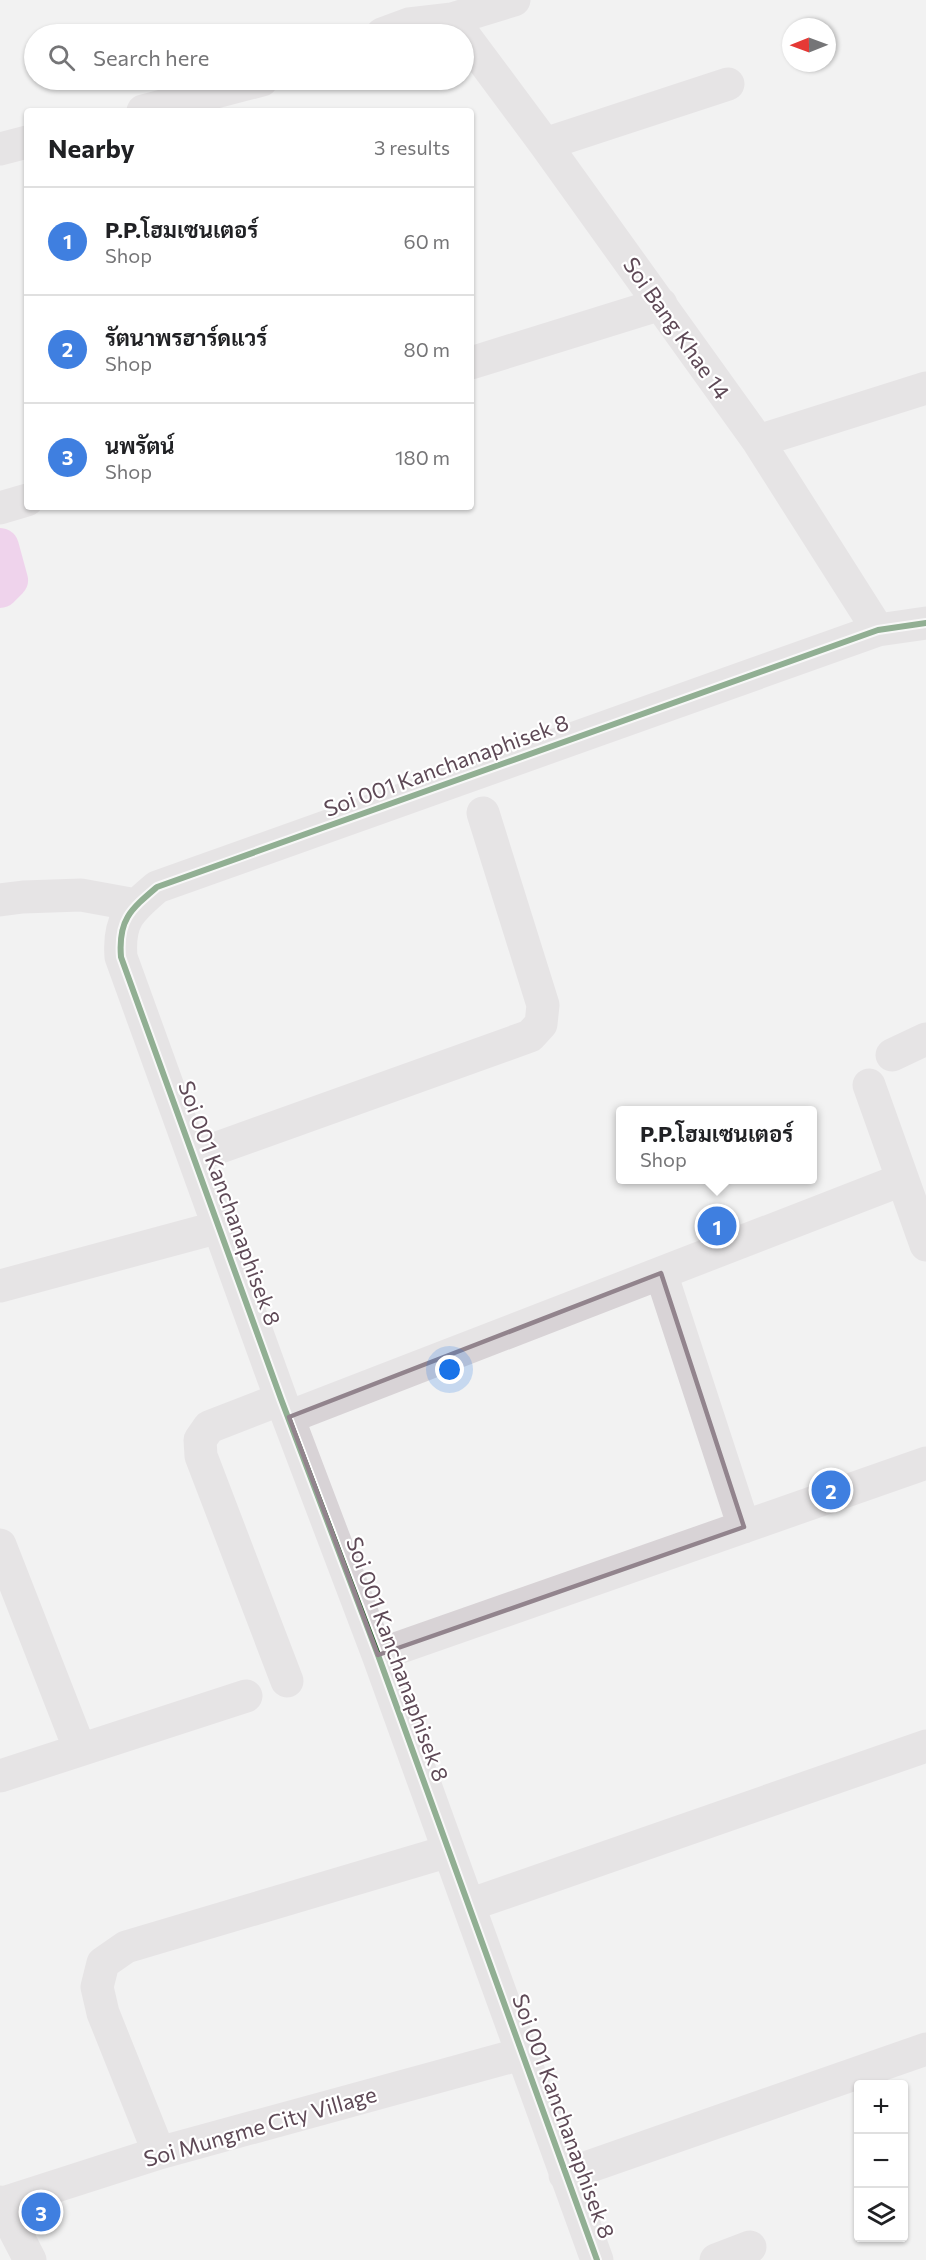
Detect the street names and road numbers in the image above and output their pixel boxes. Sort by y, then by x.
street label: Soi Bang Khae 14 [618,252,736,404]
street label: Soi 001 Kanchanaphisek 8 [320,708,572,822]
street label: Soi 001 Kanchanaphisek 8 [173,1077,287,1329]
street label: Soi 001 Kanchanaphisek 8 [341,1533,455,1785]
street label: Soi 001 Kanchanaphisek 8 [507,1990,621,2242]
street label: Soi Mungme City Village [141,2080,379,2172]

